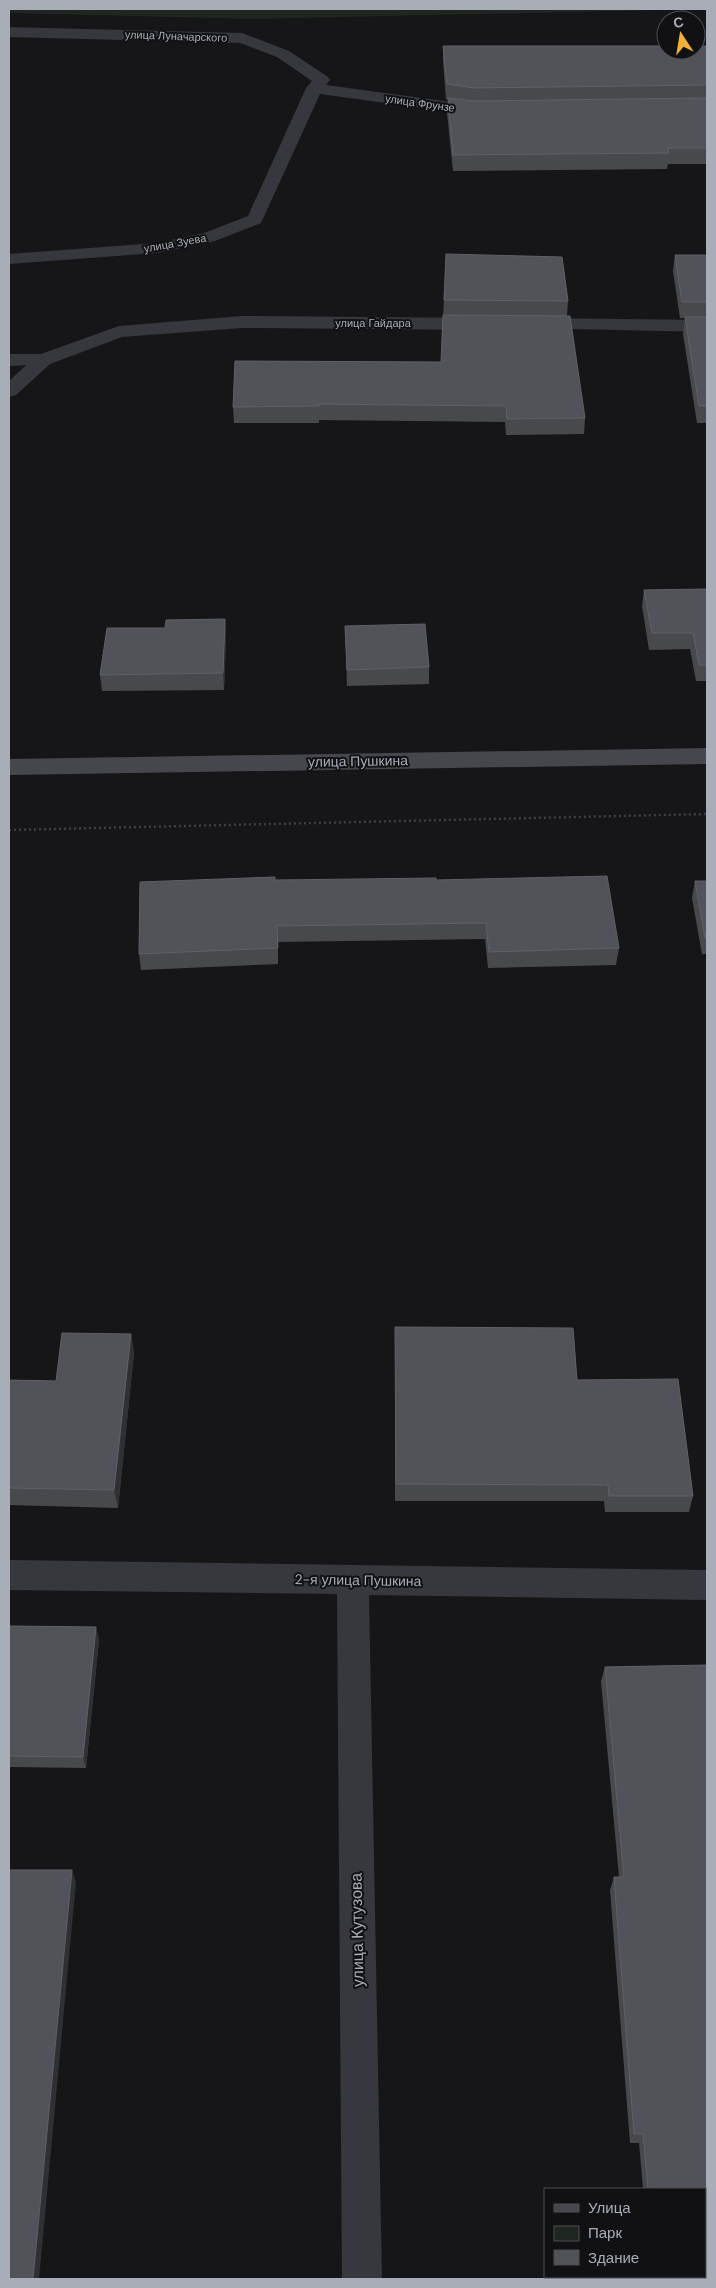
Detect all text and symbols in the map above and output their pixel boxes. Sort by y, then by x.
north arrow [656,10,706,60]
text: С [671,12,685,32]
street label: улица Луначарского [125,27,227,45]
street label: улица Фрунзе [384,91,456,115]
street label: улица Зуева [143,230,208,255]
street label: улица Гайдара [335,316,412,330]
street label: улица Пушкина [308,751,408,771]
street label: 2-я улица Пушкина [294,1570,422,1590]
street label: улица Кутузова [346,1873,368,1987]
legend [544,2188,706,2278]
text: Улица [588,2198,631,2218]
text: Парк [588,2223,622,2243]
text: Здание [588,2248,639,2268]

